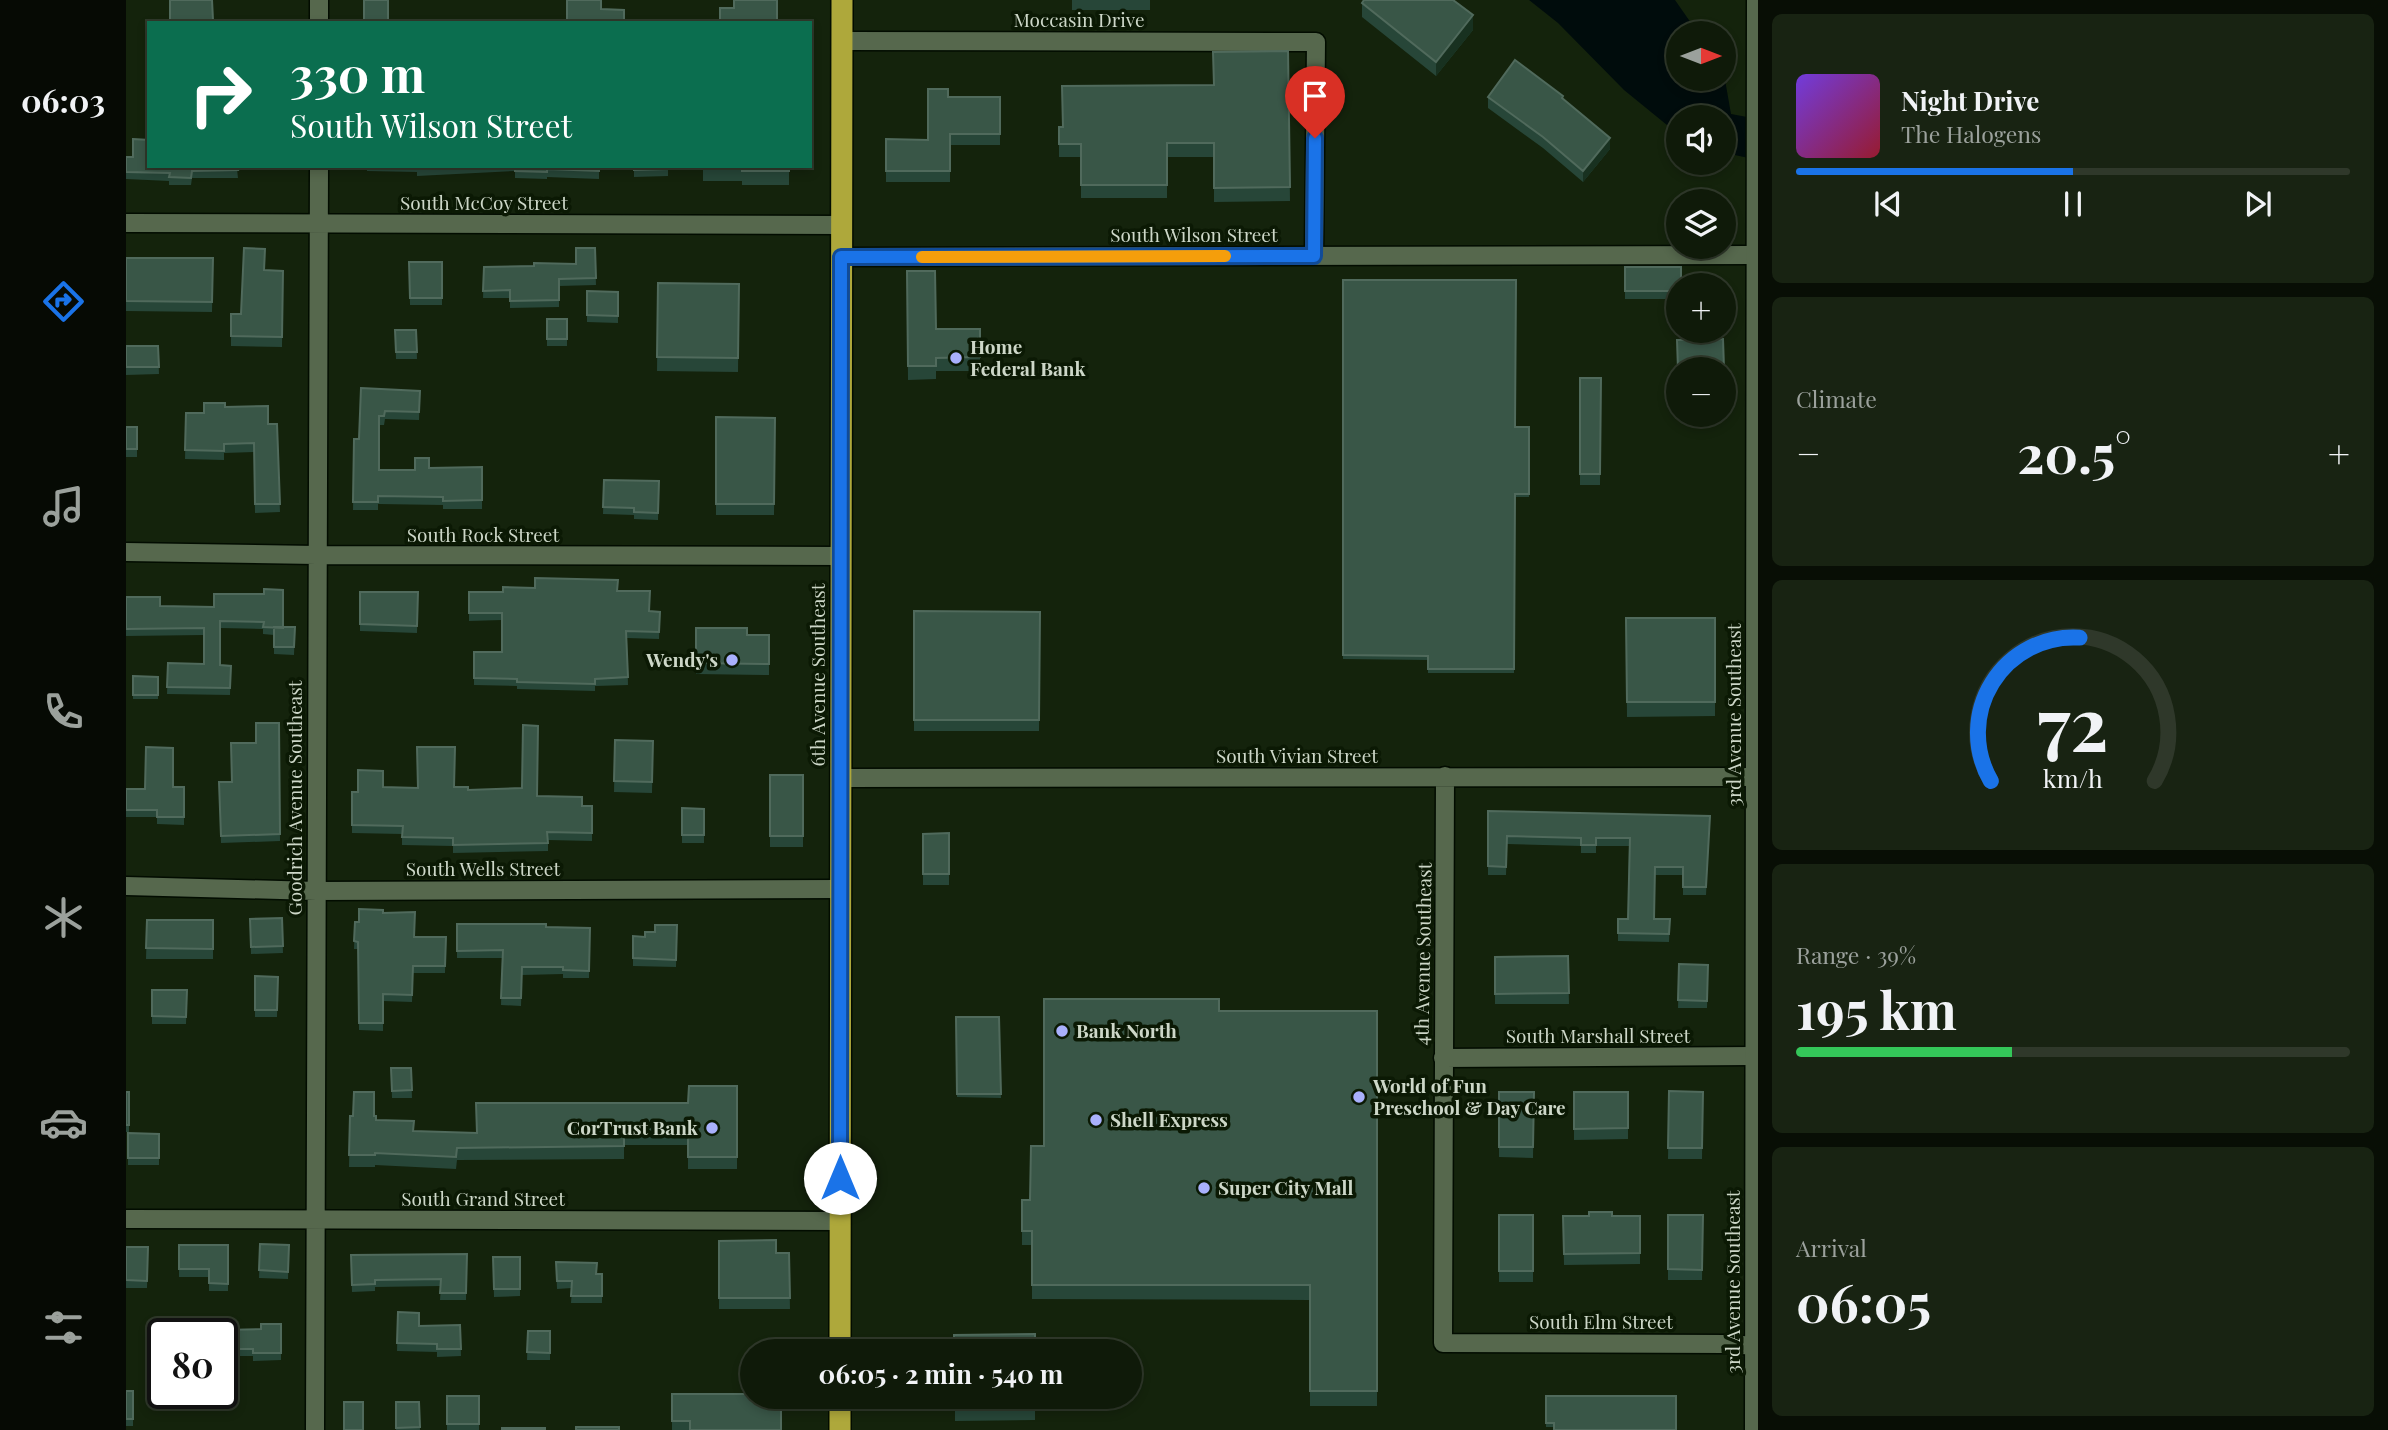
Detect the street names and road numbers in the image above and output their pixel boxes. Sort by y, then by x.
street label: Moccasin Drive [1013,6,1145,32]
street label: South McCoy Street [400,189,568,215]
street label: South Wilson Street [1110,221,1278,247]
street label: South Rock Street [407,521,559,547]
street label: 6th Avenue Southeast [804,583,830,767]
street label: 3rd Avenue Southeast [1720,623,1746,807]
street label: Goodrich Avenue Southeast [281,680,307,916]
street label: South Vivian Street [1216,742,1378,768]
street label: South Wells Street [406,855,560,881]
street label: 4th Avenue Southeast [1407,862,1437,1046]
street label: South Marshall Street [1506,1022,1690,1048]
street label: South Grand Street [401,1185,565,1211]
street label: 3rd Avenue Southeast [1719,1190,1745,1374]
street label: South Elm Street [1529,1308,1673,1334]

